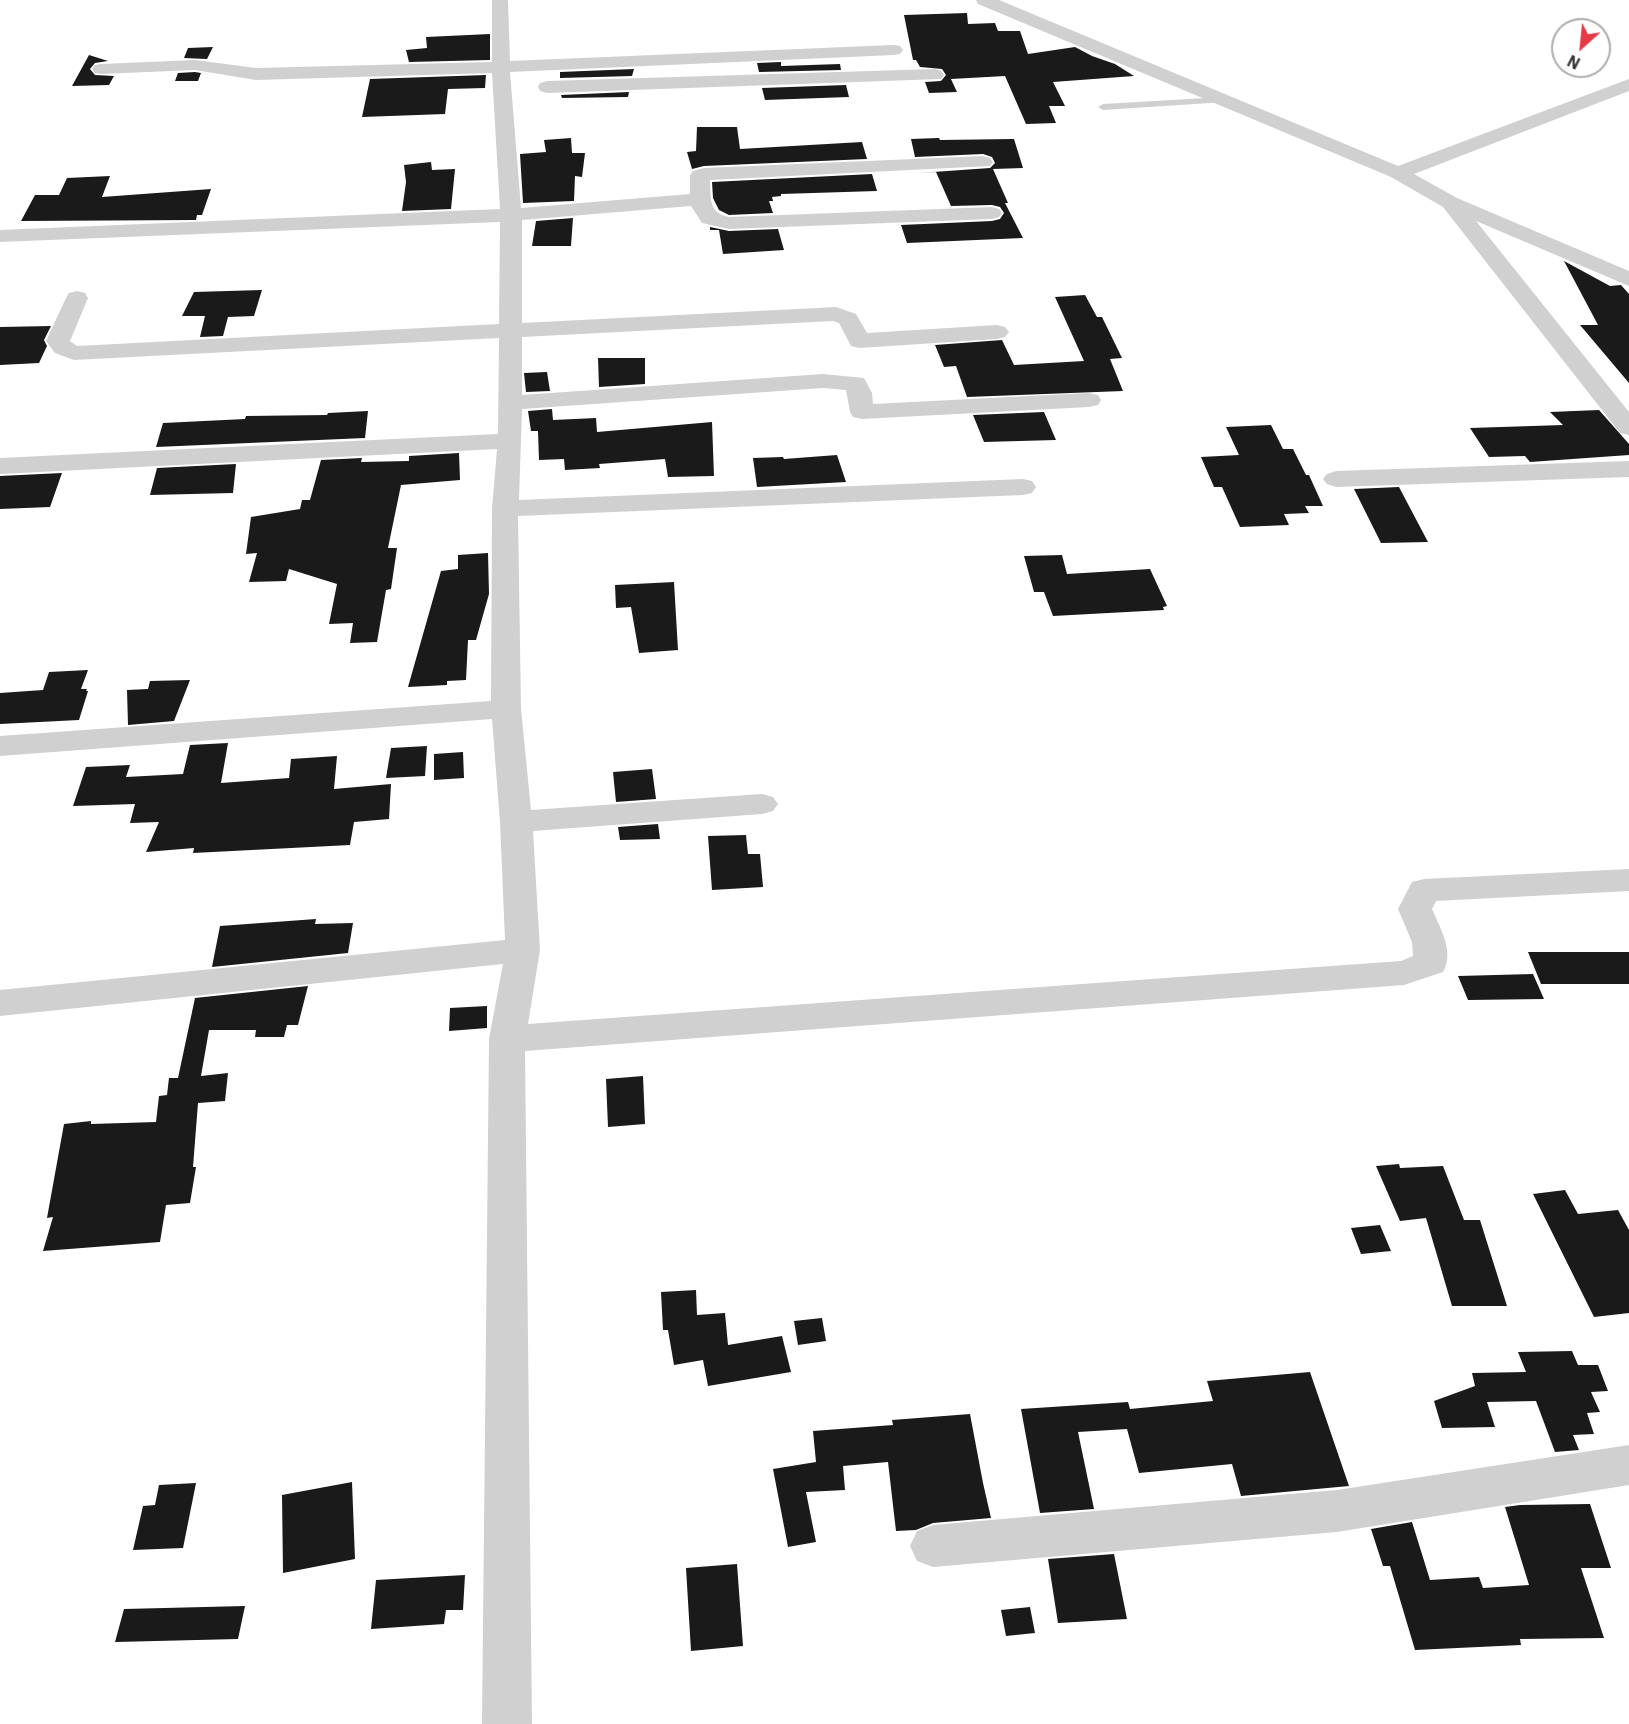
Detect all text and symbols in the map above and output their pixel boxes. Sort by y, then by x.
north arrow [1551,18,1611,78]
text: N [1564,51,1583,74]

